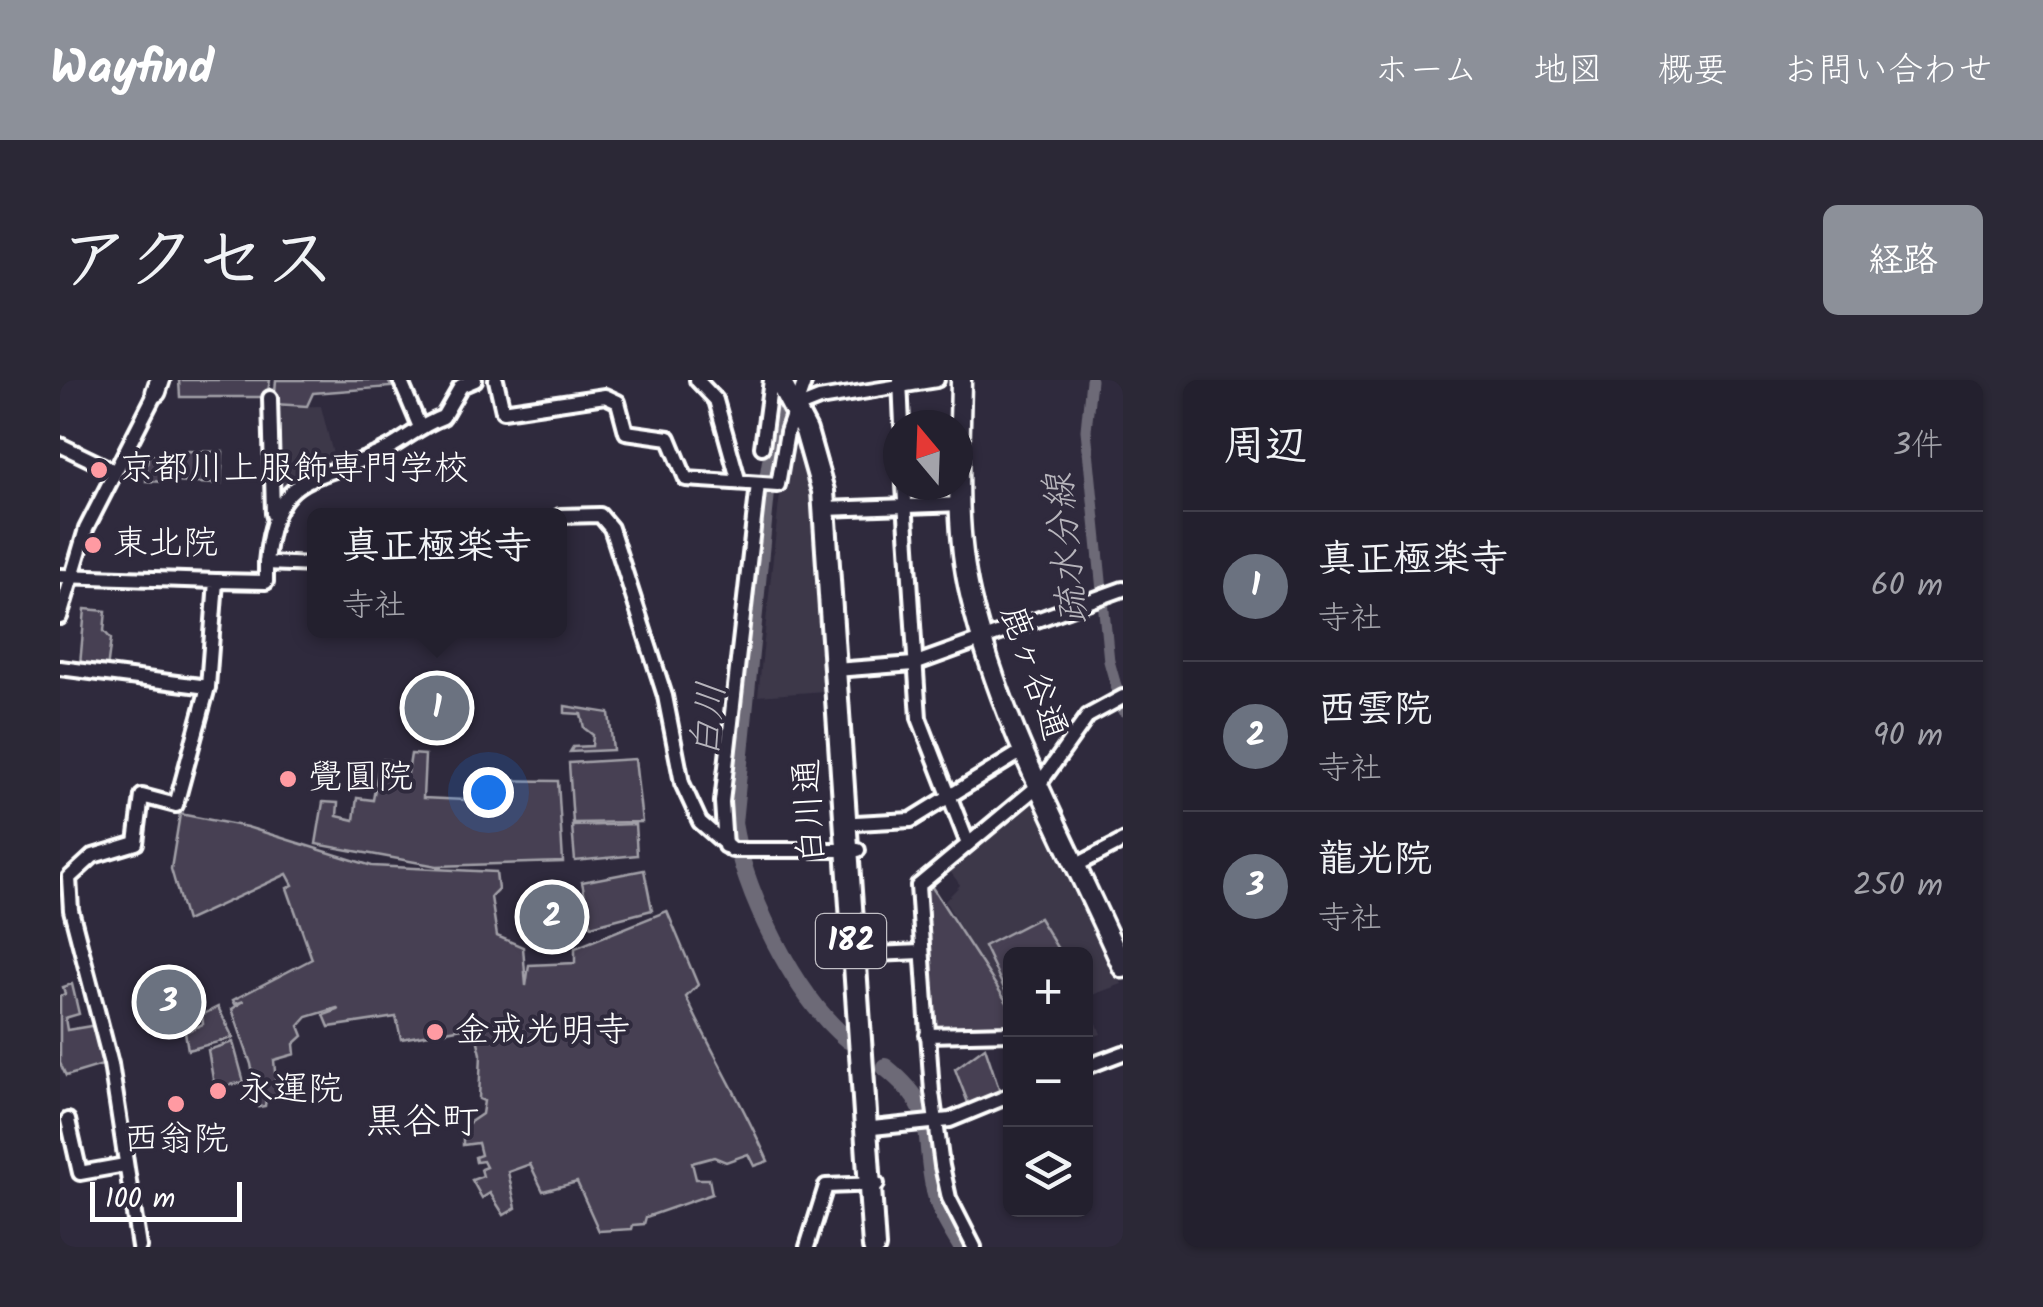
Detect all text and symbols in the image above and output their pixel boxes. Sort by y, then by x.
text: Wayfind [50,32,214,108]
text: ホーム [1374,44,1478,100]
text: 地図 [1533,44,1603,100]
text: 概要 [1658,44,1728,100]
text: お問い合わせ [1783,44,1993,100]
button: 経路 [1823,205,1983,315]
text: アクセス [60,208,336,319]
north arrow [883,410,973,500]
text: 周辺 [1223,414,1307,481]
text: 3件 [1893,421,1943,472]
place label: 京都川上服飾専門学校 [119,442,469,498]
marker: 京都川上服飾専門学校 [88,459,110,481]
water label: 疏水分線 [1030,468,1106,628]
popup [307,508,567,638]
place label: 東北院 [113,517,218,573]
text: 真正極楽寺 [342,518,532,578]
text: 真正極楽寺 [1318,531,1508,591]
marker: 東北院 [82,534,104,556]
text: 1 [1251,561,1260,612]
text: 60 m [1871,561,1943,612]
text: 寺社 [342,581,406,632]
text: 寺社 [1318,594,1382,645]
street label: 鹿ヶ谷通 [983,598,1081,748]
pin: 1 [404,670,470,746]
water label: 白川 [676,679,744,761]
text: 西雲院 [1318,681,1432,741]
text: 2 [1246,711,1265,762]
text: 90 m [1873,711,1943,762]
text: 寺社 [1318,744,1382,795]
place label: 覺圓院 [308,751,413,807]
street label: 白川通 [780,757,842,865]
your location [463,767,514,818]
marker: 覺圓院 [277,768,299,790]
text: 龍光院 [1318,831,1432,891]
text: 3 [1247,861,1264,912]
text: 250 m [1853,861,1943,912]
pin: 2 [520,880,584,954]
text: 寺社 [1318,894,1382,945]
road number: 182 [816,914,886,968]
map controls [1003,947,1093,1217]
button: + [1003,947,1093,1037]
pin: 3 [136,964,202,1040]
place label: 金戒光明寺 [455,1004,630,1060]
marker: 金戒光明寺 [424,1021,446,1043]
button: − [1003,1037,1093,1127]
place label: 永運院 [238,1063,343,1119]
marker: 永運院 [207,1080,229,1102]
marker: 西翁院 [165,1093,187,1115]
district label: 黒谷町 [365,1093,479,1153]
place label: 西翁院 [123,1113,229,1169]
button: layers [1003,1127,1093,1217]
scale bar [90,1177,242,1221]
text: 100 m [105,1177,175,1222]

